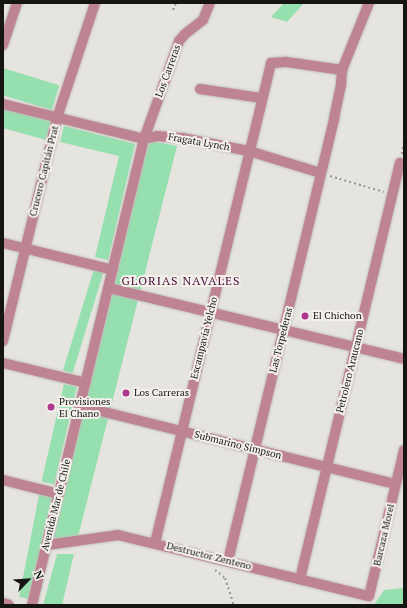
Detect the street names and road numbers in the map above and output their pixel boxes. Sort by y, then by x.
street label: Los Carreras [153,43,183,99]
street label: Crucero Capitán Prat [27,124,61,218]
street label: Fragata Lynch [167,131,231,153]
street label: Escampavía Yelcho [188,296,220,380]
street label: Las Torpederas [267,306,295,374]
street label: Petrolero Araucano [334,328,366,414]
street label: Submarino Simpson [193,428,283,462]
street label: Avenida Mar de Chile [39,458,73,552]
street label: Barcaza Morel [371,503,397,567]
street label: Destructor Zenteno [165,540,253,572]

